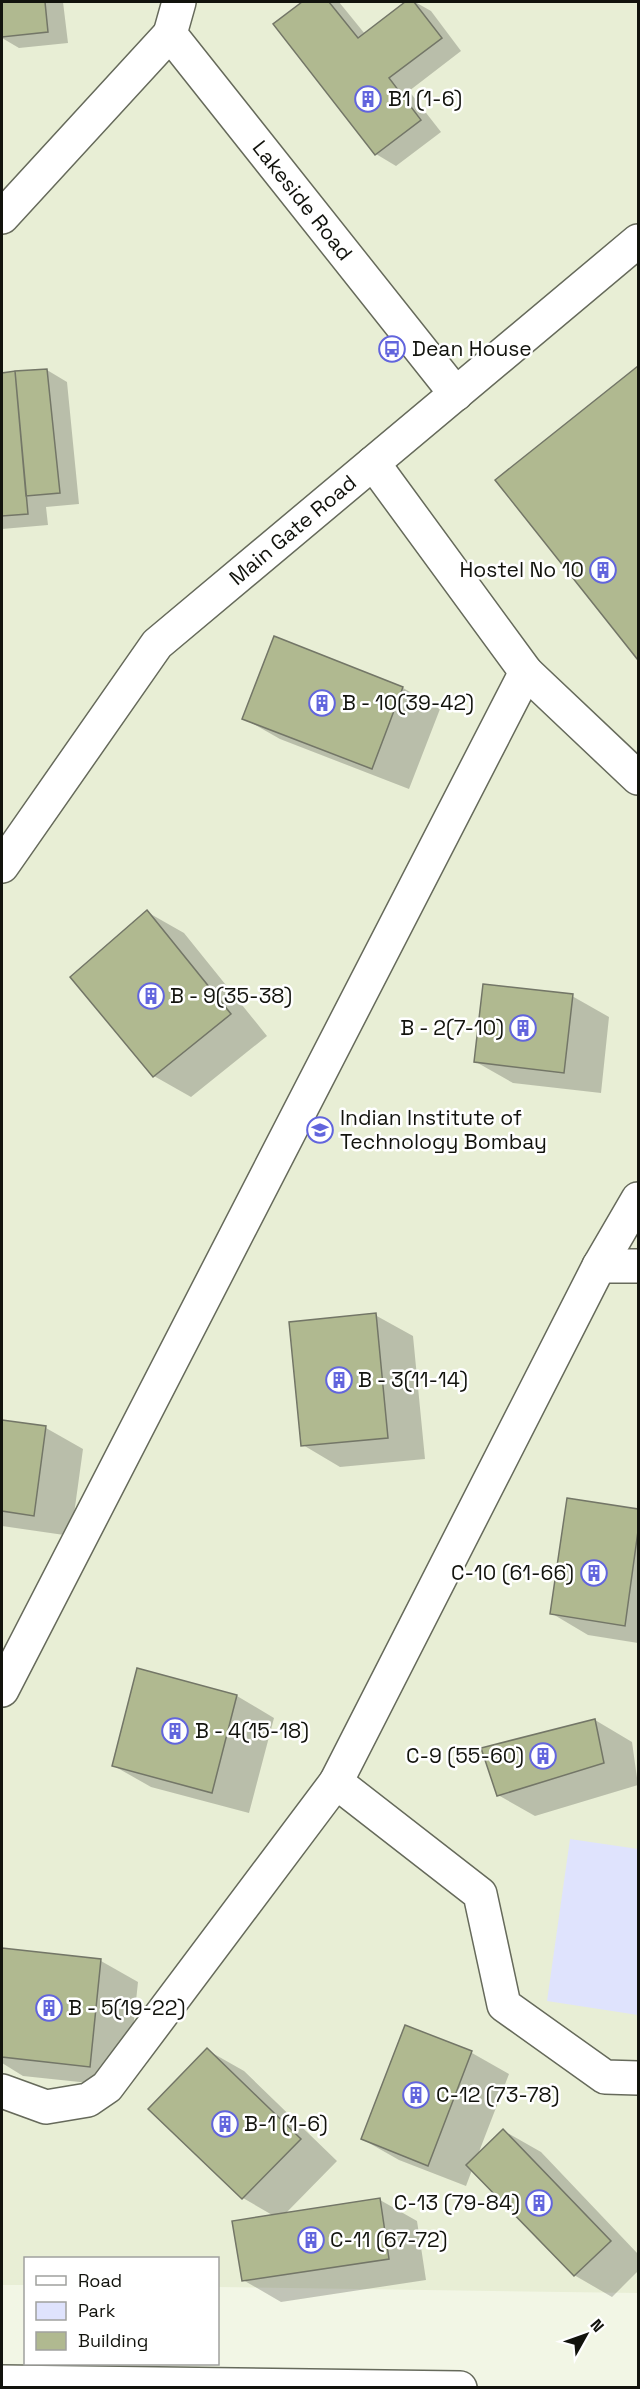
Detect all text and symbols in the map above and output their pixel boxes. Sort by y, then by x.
building icon: B1 (1-6) [353,84,383,114]
place label: B1 (1-6) [388,85,462,112]
street label: Lakeside Road [247,135,359,266]
bus stop icon: Dean House [377,334,407,364]
place label: Dean House [412,335,532,362]
street label: Main Gate Road [223,469,362,591]
building icon: Hostel No 10 [588,555,618,585]
place label: Hostel No 10 [460,556,584,583]
building icon: B - 10(39-42) [307,688,337,718]
place label: B - 10(39-42) [342,689,474,716]
building icon: B - 9(35-38) [136,981,166,1011]
place label: B - 9(35-38) [170,982,292,1009]
building icon: B - 2(7-10) [508,1013,538,1043]
place label: B - 2(7-10) [400,1014,504,1041]
place label: Indian Institute of Technology Bombay [340,1104,547,1155]
school or university icon: Indian Institute of Technology Bombay [305,1115,335,1145]
building icon: B - 3(11-14) [324,1365,354,1395]
place label: B - 3(11-14) [358,1366,468,1393]
building icon: C-10 (61-66) [579,1558,609,1588]
place label: C-10 (61-66) [451,1559,574,1586]
building icon: B - 4(15-18) [160,1716,190,1746]
place label: B - 4(15-18) [195,1717,309,1744]
building icon: C-9 (55-60) [528,1741,558,1771]
place label: C-9 (55-60) [406,1742,524,1769]
building icon: B - 5(19-22) [34,1993,64,2023]
place label: B - 5(19-22) [68,1994,185,2021]
building icon: C-12 (73-78) [401,2080,431,2110]
place label: C-12 (73-78) [436,2081,559,2108]
building icon: B-1 (1-6) [210,2109,240,2139]
place label: B-1 (1-6) [244,2110,328,2137]
building icon: C-13 (79-84) [524,2188,554,2218]
place label: C-13 (79-84) [394,2189,520,2216]
building icon: C-11 (67-72) [296,2225,326,2255]
place label: C-11 (67-72) [330,2226,448,2253]
legend [24,2257,219,2365]
text: Road [78,2269,122,2292]
text: Park [78,2299,116,2322]
north arrow [556,2305,616,2365]
text: N [586,2315,609,2337]
text: Building [78,2329,148,2352]

